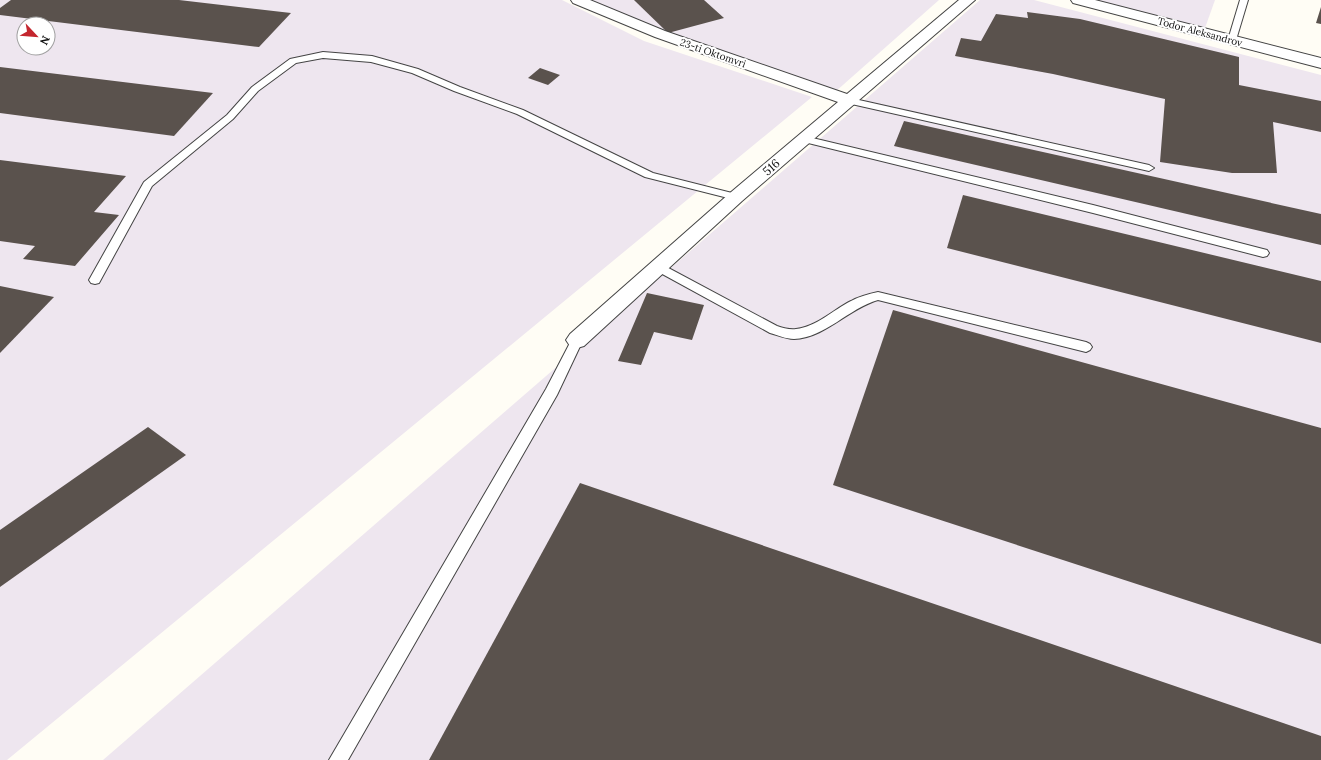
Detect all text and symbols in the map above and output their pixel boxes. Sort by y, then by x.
street label: Todor Aleksandrov [1156,14,1245,50]
north arrow [16,16,56,56]
text: N [37,33,53,48]
street label: 23-ti Oktomvri [678,36,748,70]
street label: 516 [759,155,783,179]

